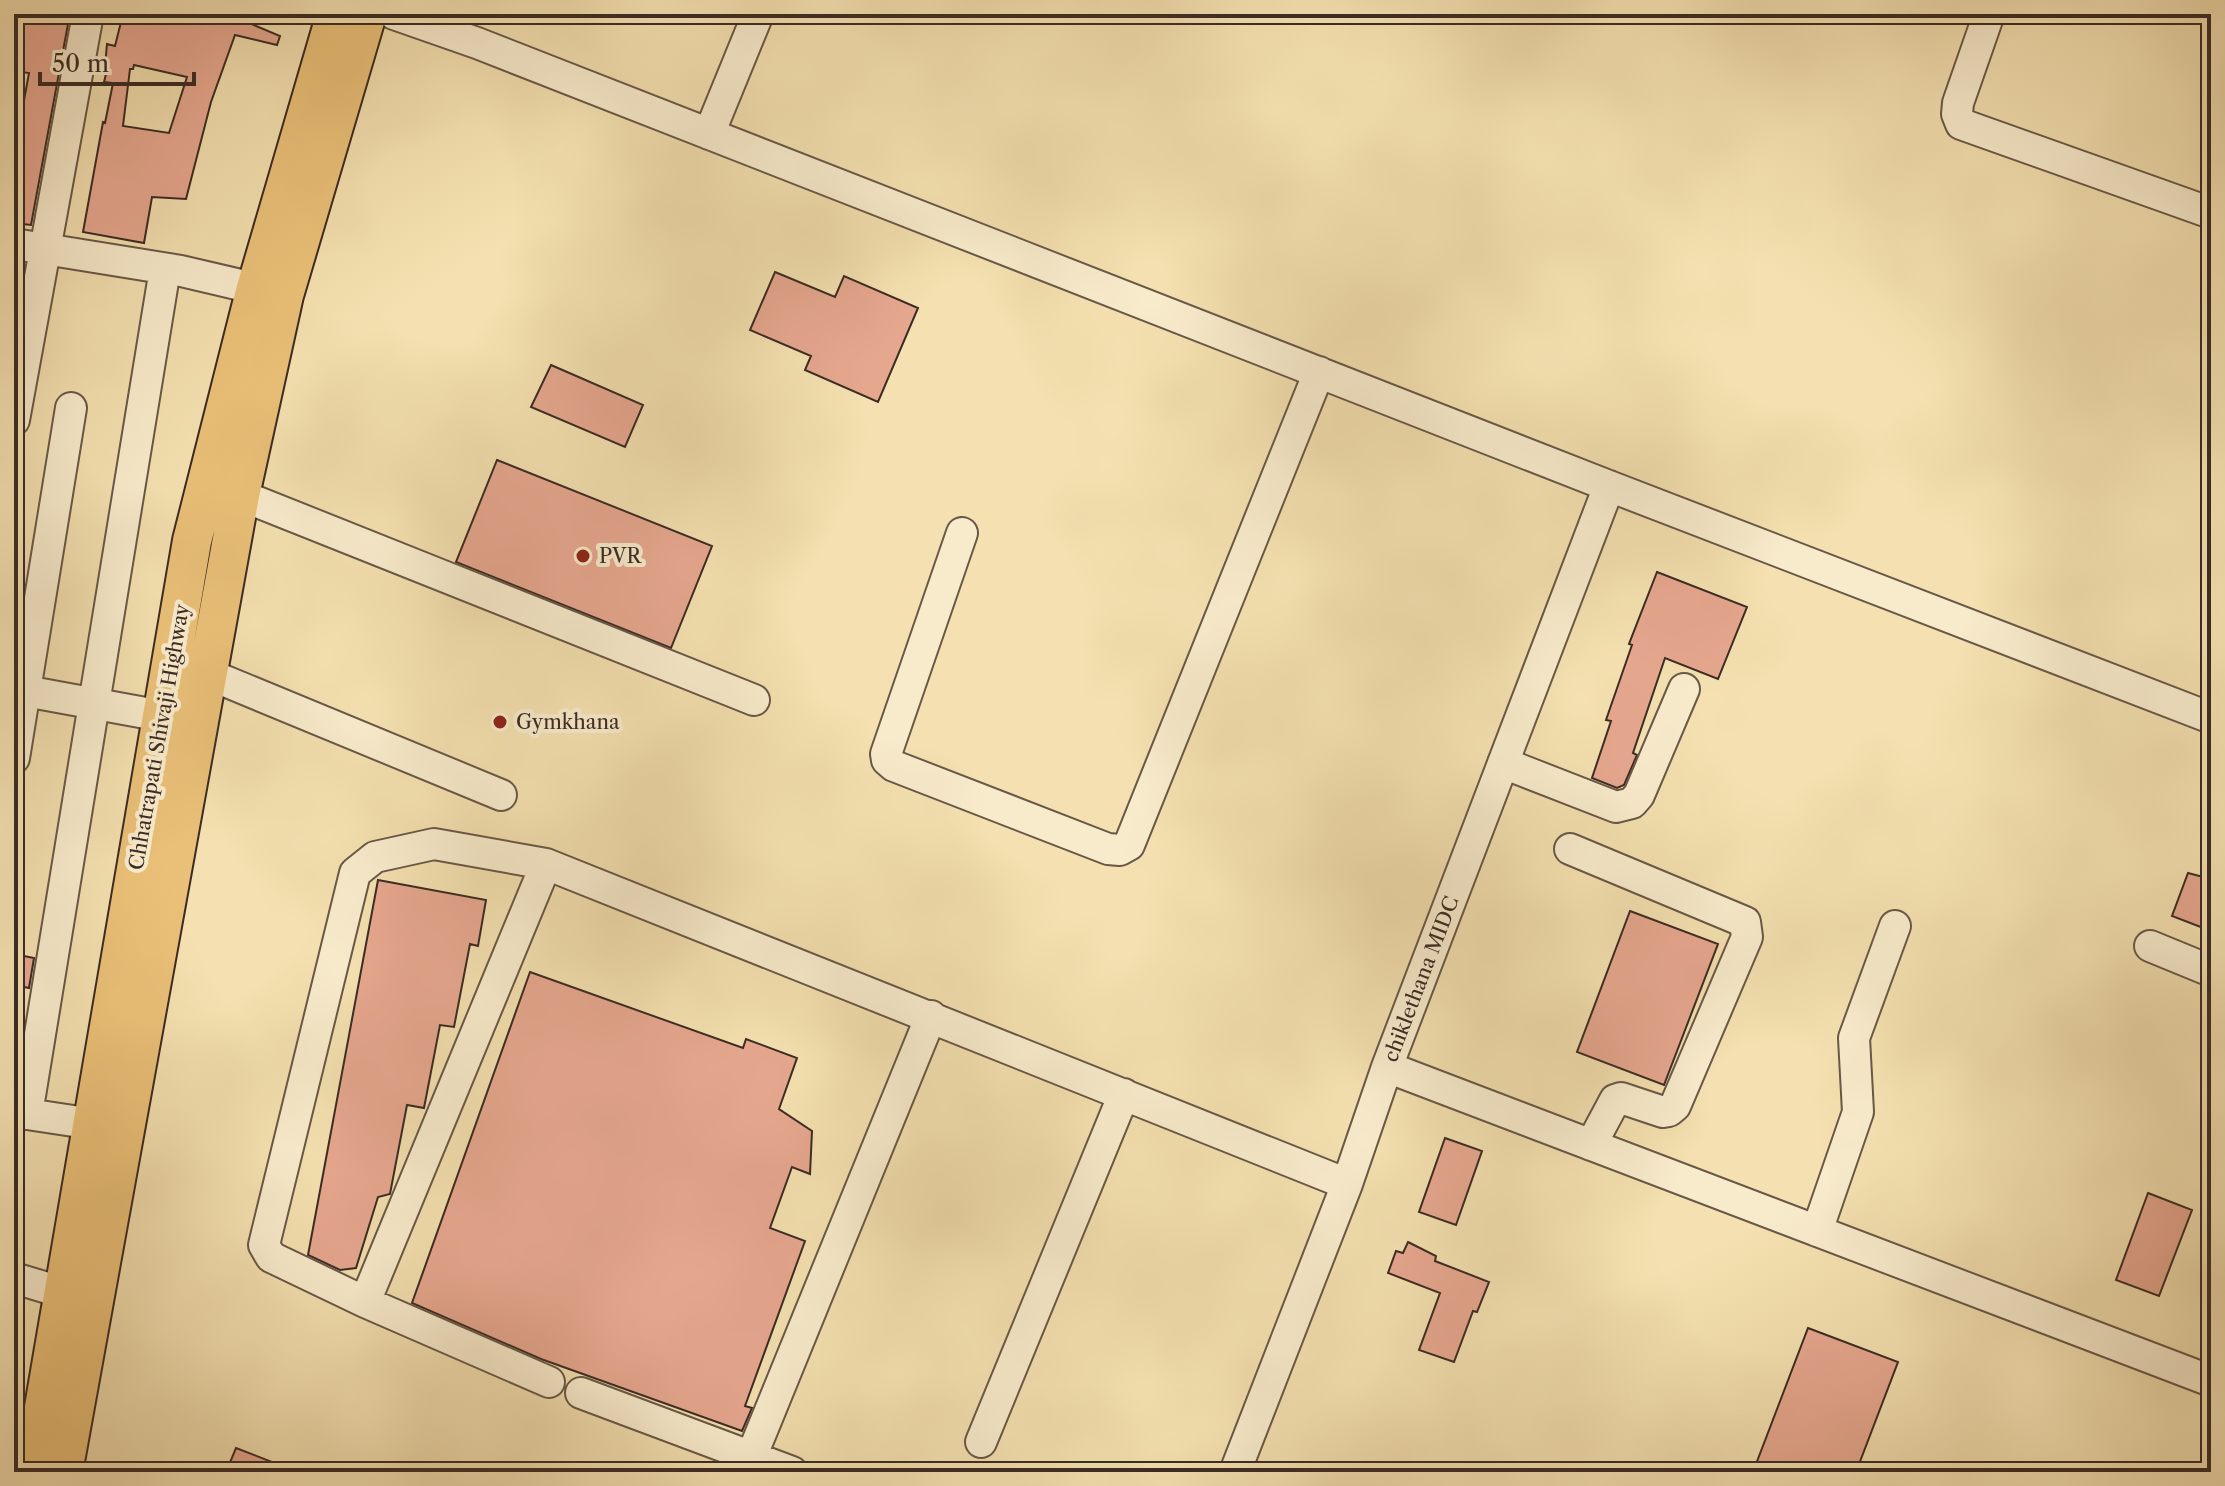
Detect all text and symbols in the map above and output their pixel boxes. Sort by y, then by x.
scale bar [40,36,194,86]
text: 50 m [52,49,109,78]
place label: PVR [599,544,642,568]
marker: PVR [574,547,592,565]
street label: Chhatrapati Shivaji Highway [124,601,194,872]
place label: Gymkhana [516,710,620,734]
marker: Gymkhana [491,713,509,731]
street label: chiklethana MIDC [1378,893,1464,1065]

